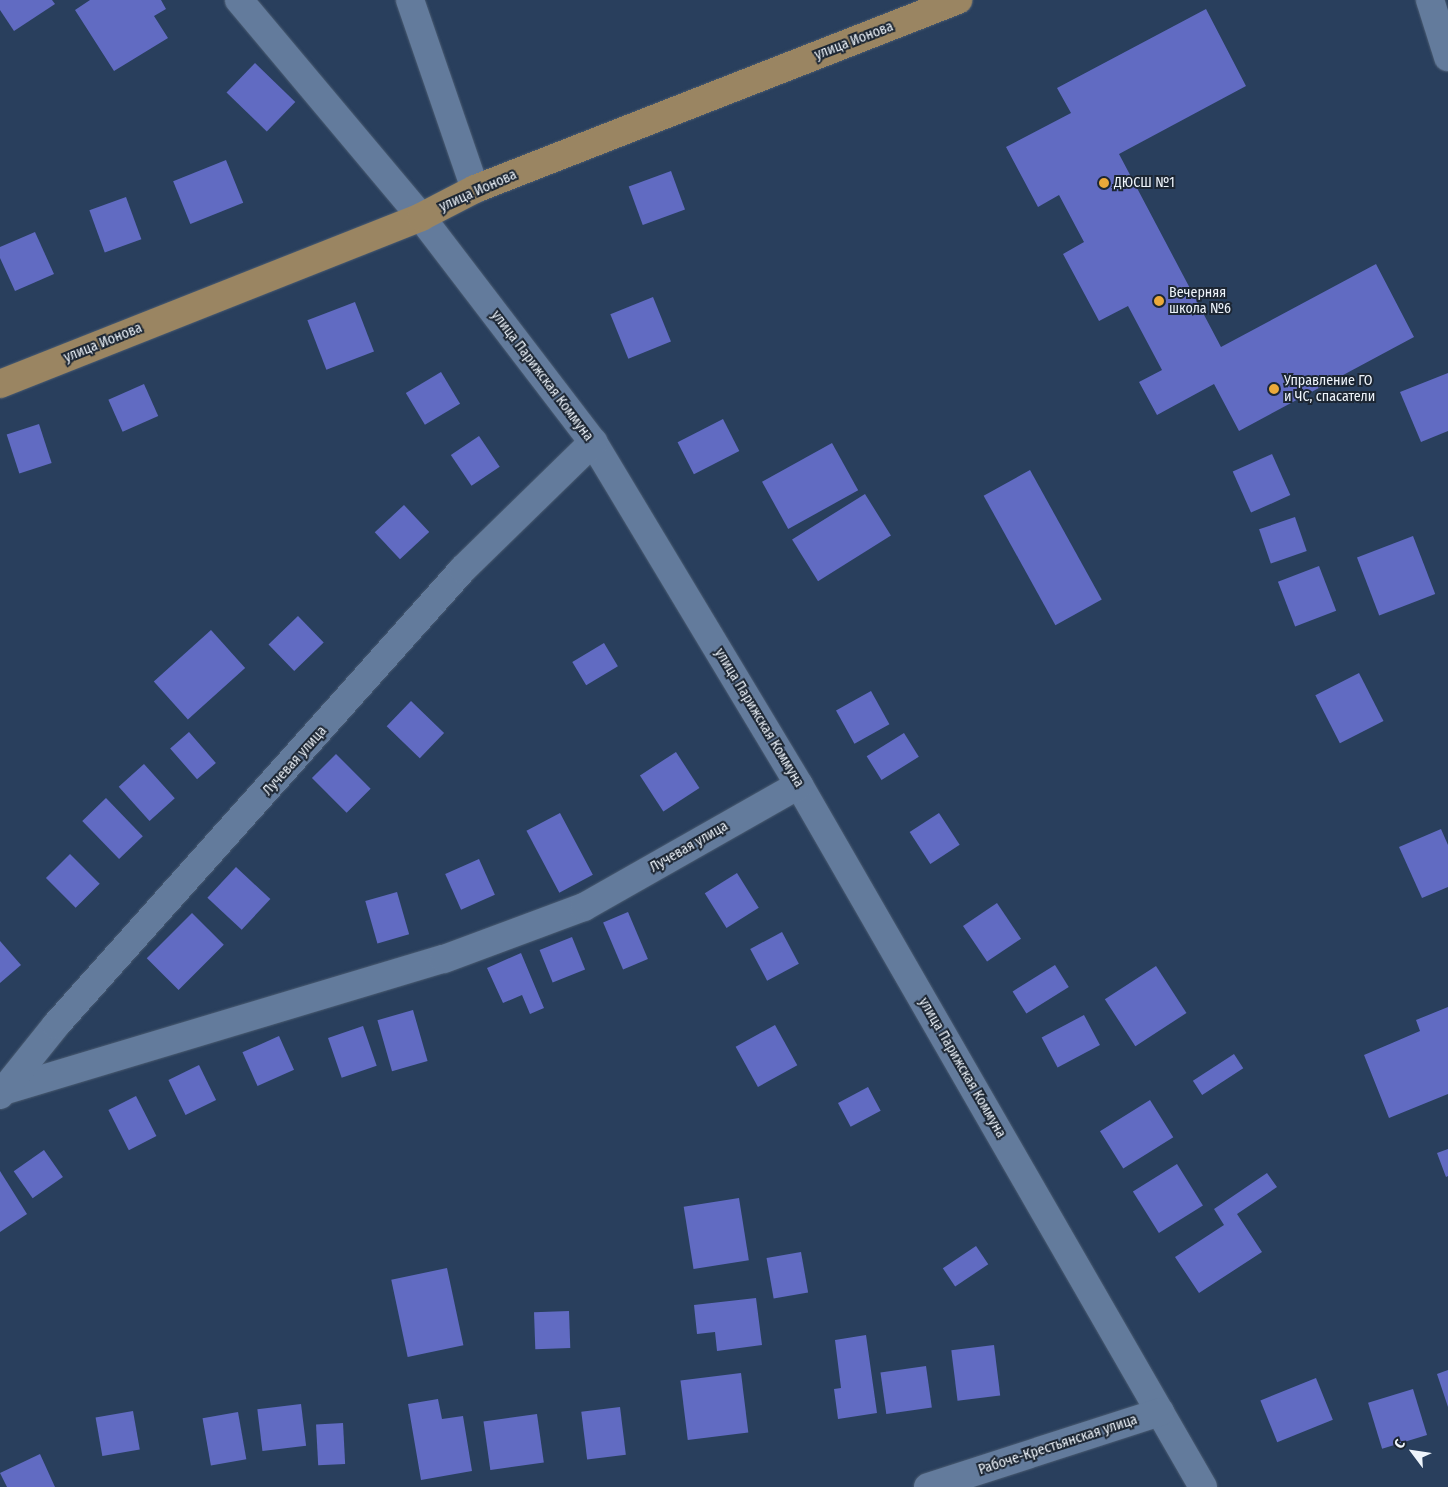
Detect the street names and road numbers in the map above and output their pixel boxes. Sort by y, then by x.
street label: улица Ионова [812,18,896,64]
street label: улица Ионова [437,166,519,216]
street label: улица Парижская Коммуна [487,307,597,445]
street label: улица Ионова [61,320,145,366]
street label: улица Парижская Коммуна [711,645,807,791]
street label: Лучевая улица [260,723,330,799]
street label: Лучевая улица [647,818,731,876]
street label: улица Парижская Коммуна [915,995,1009,1141]
street label: Рабоче-Крестьянская улица [976,1411,1140,1479]

